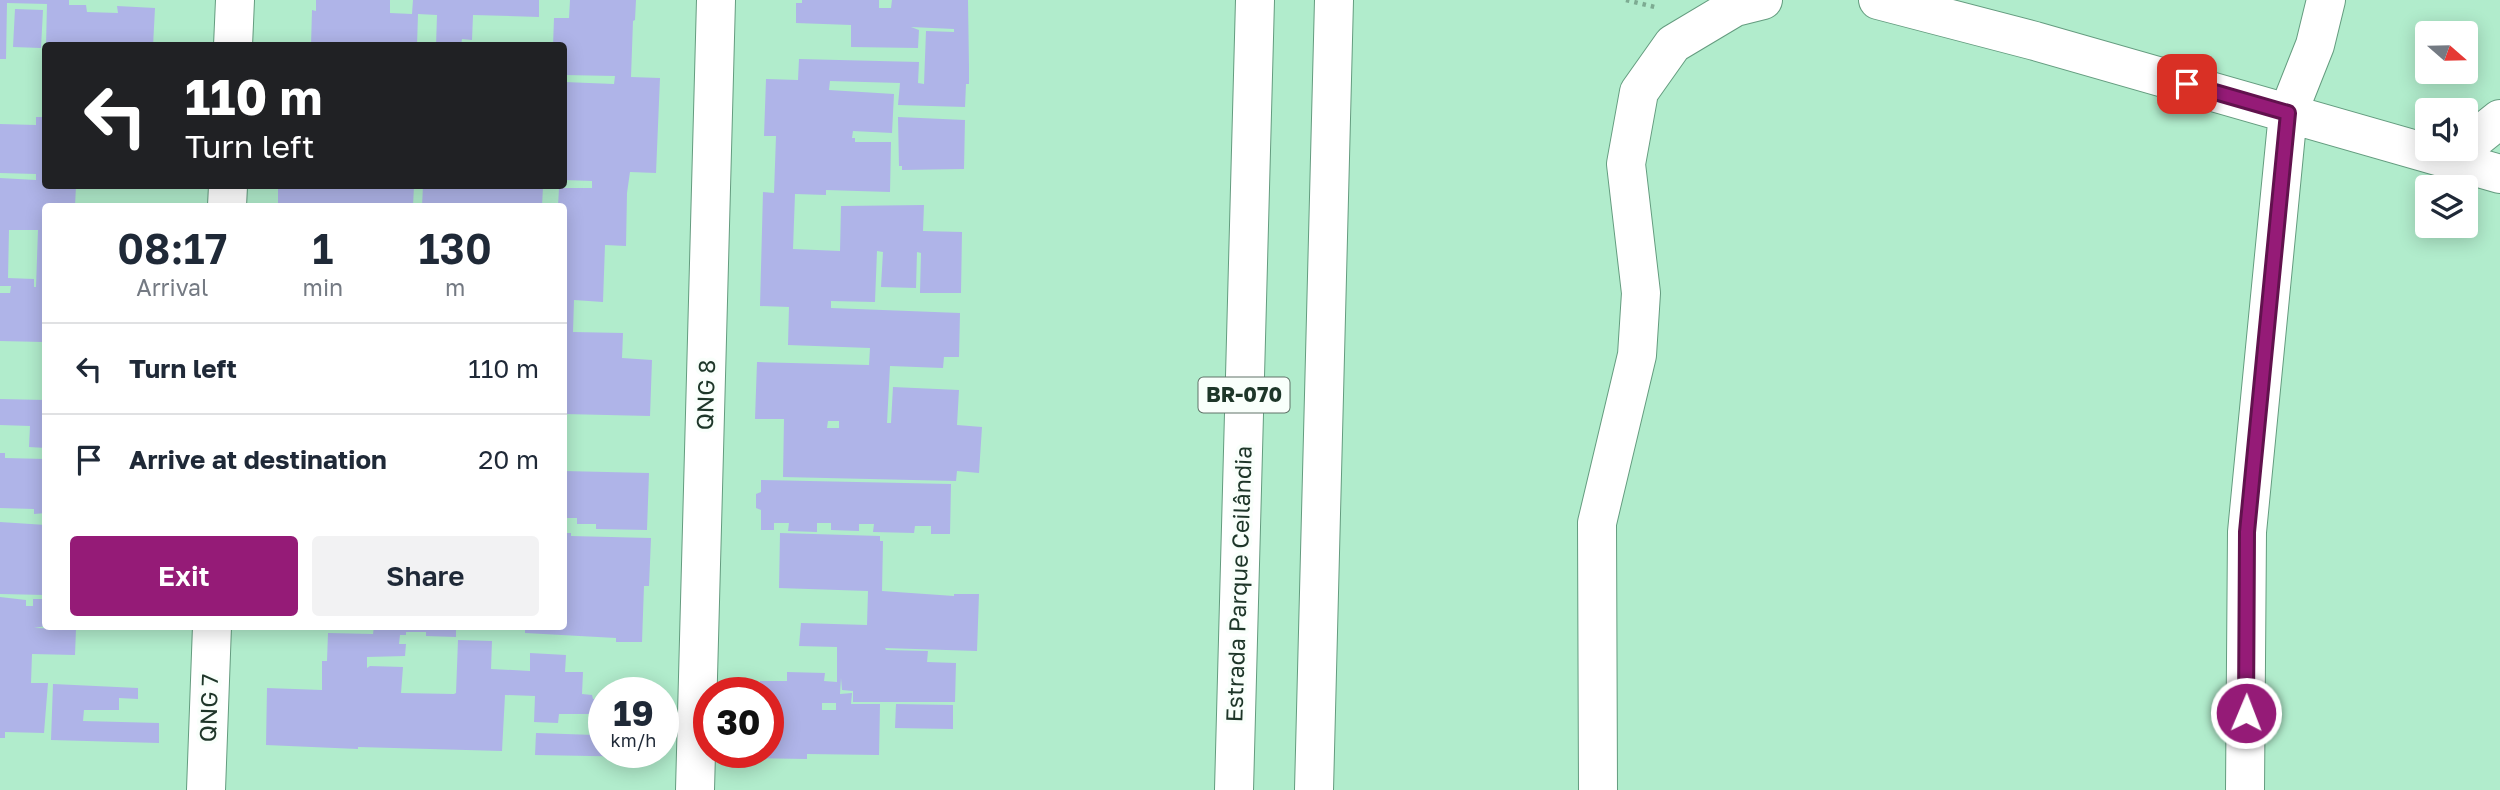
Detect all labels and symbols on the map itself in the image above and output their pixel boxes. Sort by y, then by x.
north arrow [2415,21,2478,84]
pin [2157,54,2217,114]
street label: QNG 8 [690,359,720,431]
road number: BR-070 [1198,378,1290,412]
street label: Estrada Parque Ceilândia [1219,445,1257,723]
street label: QNG 7 [193,673,223,743]
position arrow [2209,676,2283,750]
speed limit sign: 30 [693,677,784,768]

